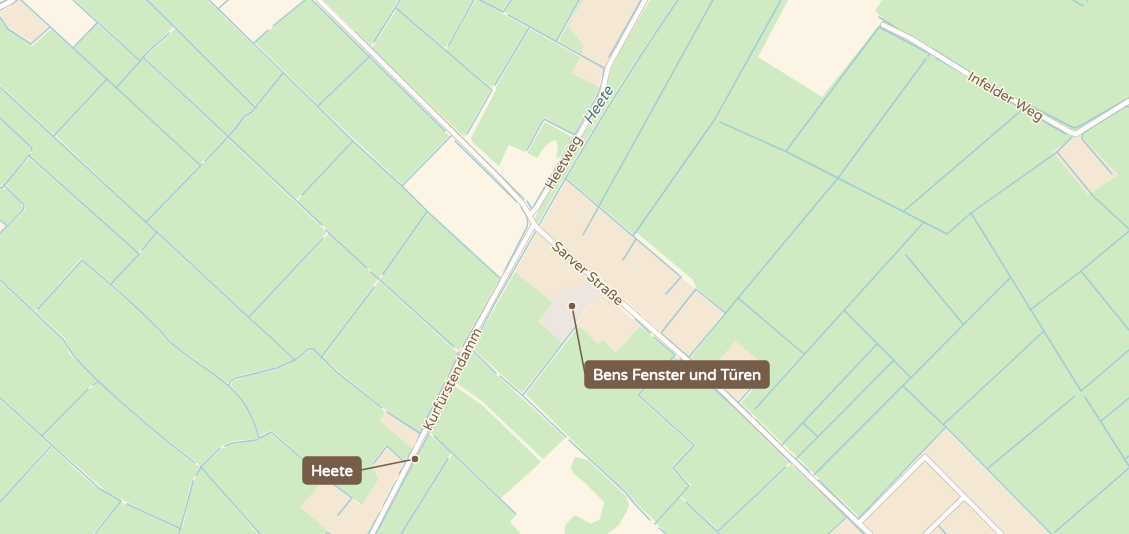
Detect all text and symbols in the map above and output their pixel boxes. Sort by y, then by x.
street label: Infelder Weg [965,68,1047,125]
water label: Heete [579,81,618,128]
street label: Heetweg [541,132,586,192]
street label: Sarver Straße [548,238,627,309]
street label: Kurfürstendamm [419,325,486,434]
callout: Bens Fenster und Türen [585,361,769,388]
text: Bens Fenster und Türen [593,366,761,384]
callout: Heete [303,457,361,484]
text: Heete [311,462,354,480]

